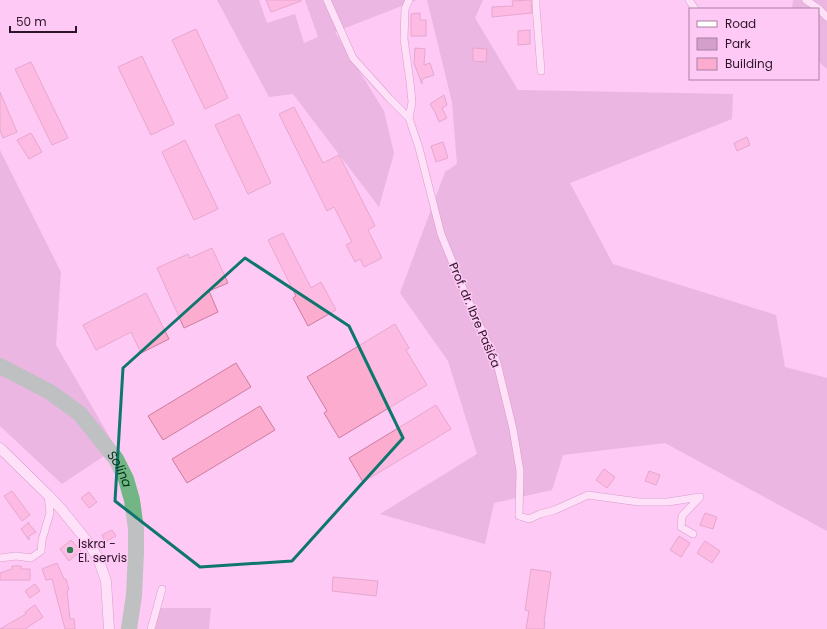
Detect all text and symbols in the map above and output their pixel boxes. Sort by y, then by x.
scale bar [10,8,76,34]
legend [689,8,819,80]
text: 50 m [16,13,47,30]
text: Road [725,15,756,32]
text: Park [725,35,752,52]
text: Building [725,55,773,72]
street label: Prof. dr. Ibre Pašića [445,260,505,370]
water label: Solina [103,446,137,490]
place label: Iskra - El. servis [78,535,127,566]
marker: Iskra - El. servis [65,545,75,555]

